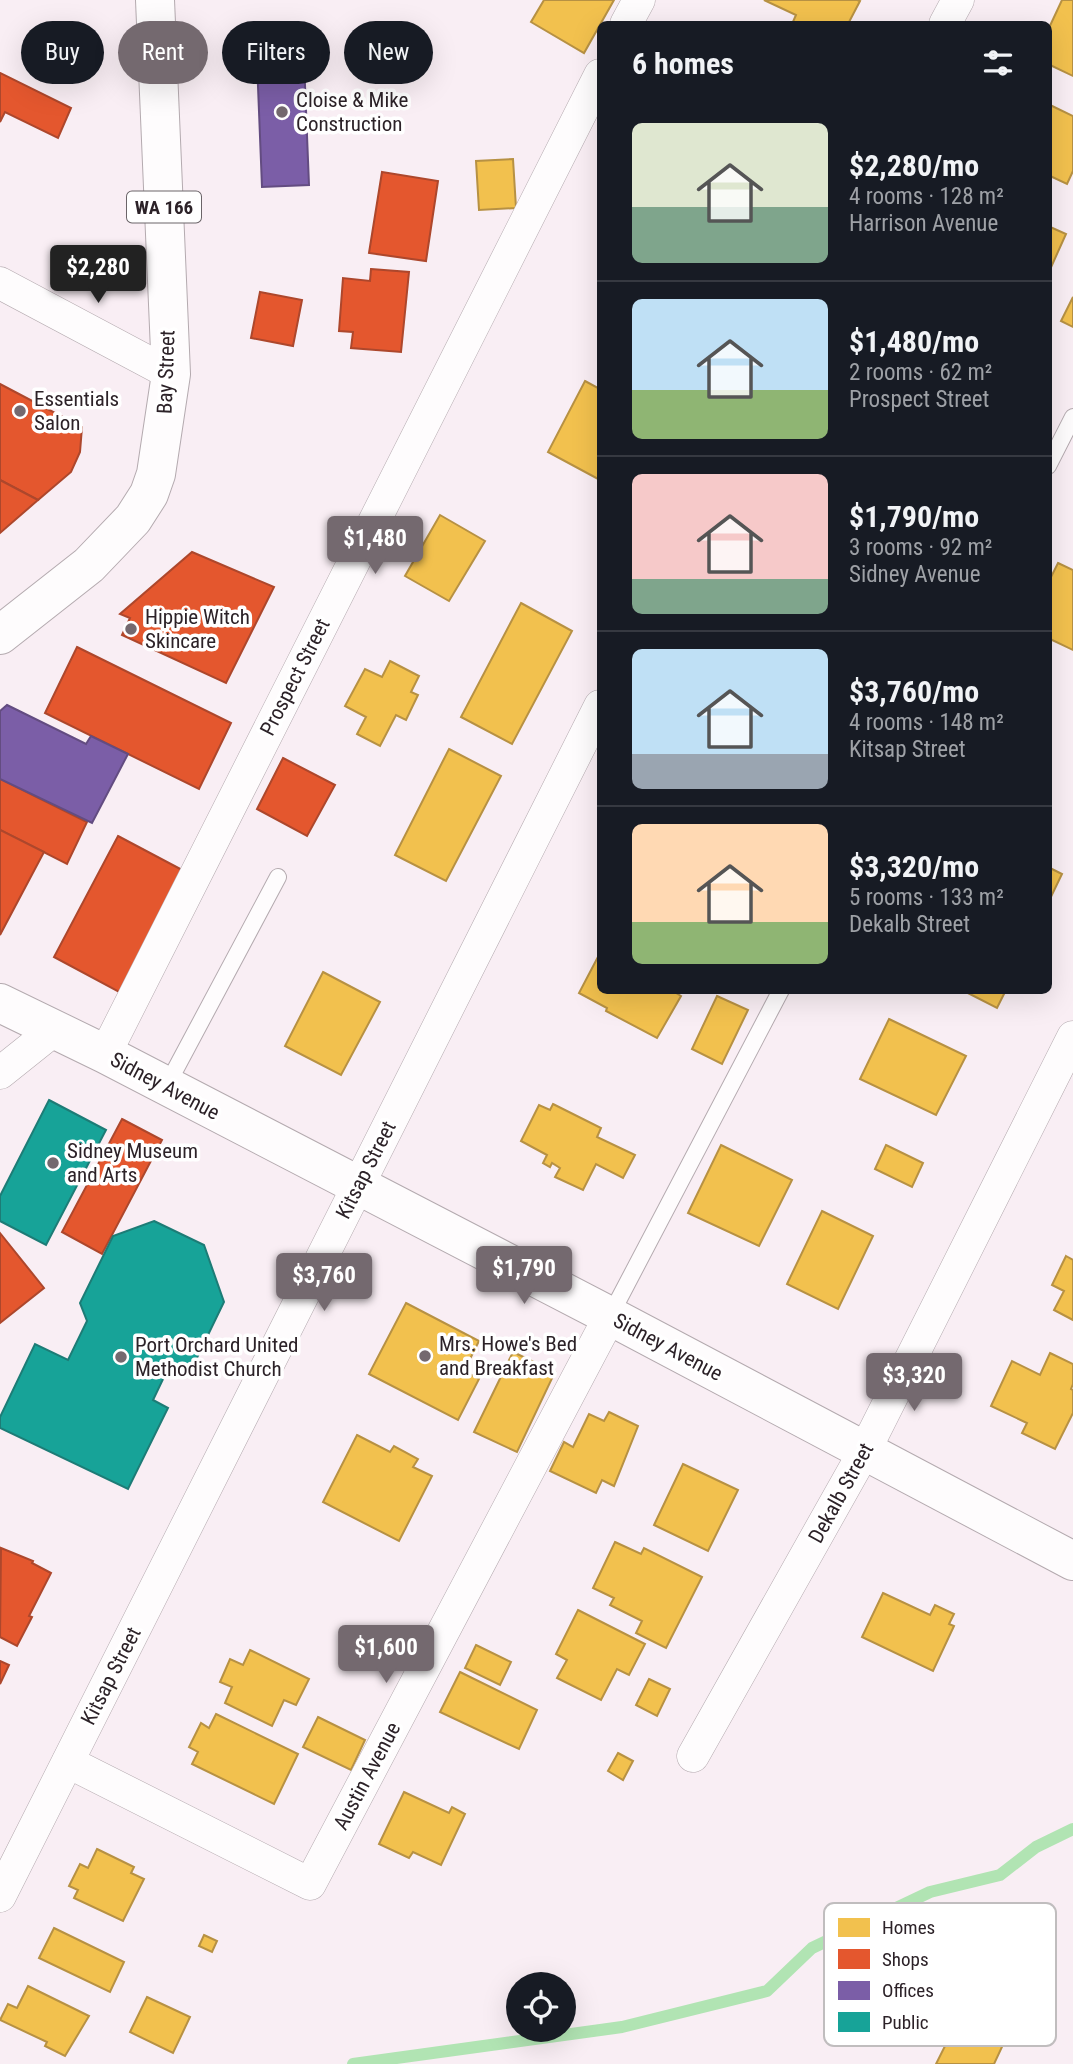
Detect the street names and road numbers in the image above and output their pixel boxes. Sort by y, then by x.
road number: WA 166 [127,192,201,223]
street label: Bay Street [153,330,179,414]
street label: Prospect Street [255,614,335,740]
street label: Sidney Avenue [106,1047,224,1125]
street label: Kitsap Street [331,1117,401,1223]
street label: Sidney Avenue [609,1308,727,1386]
street label: Dekalb Street [804,1439,878,1547]
street label: Kitsap Street [76,1623,146,1729]
street label: Austin Avenue [329,1718,405,1834]

